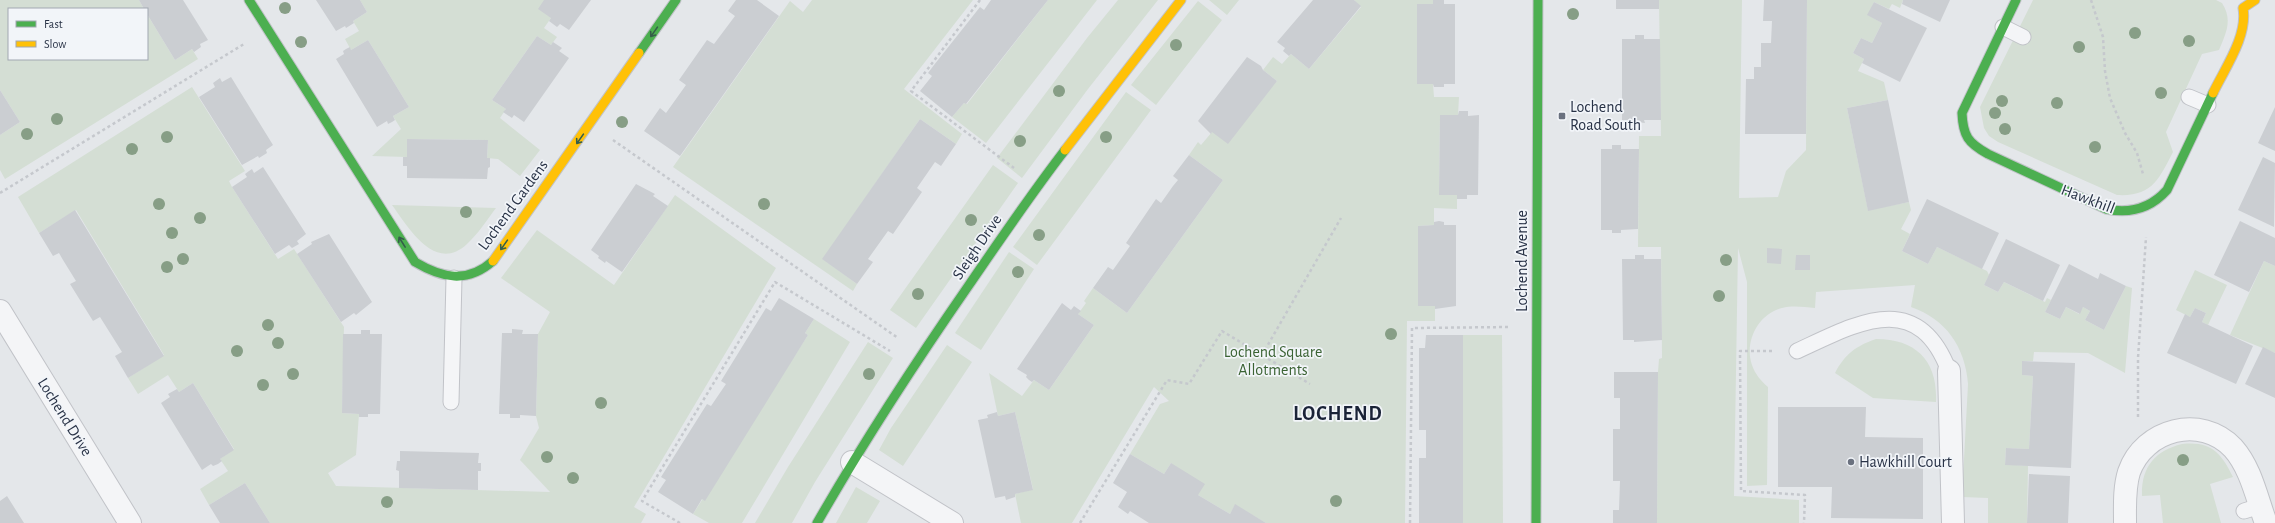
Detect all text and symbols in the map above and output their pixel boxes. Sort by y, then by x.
legend [8,8,148,60]
text: Fast [44,18,63,30]
one-way arrow [650,26,658,37]
text: Slow [44,38,66,50]
place label: Lochend Road South [1570,99,1641,133]
marker: Lochend Road South [1557,111,1567,121]
one-way arrow [576,133,584,144]
street label: Lochend Gardens [475,157,551,253]
street label: Hawkhill [2059,181,2117,217]
street label: Lochend Avenue [1514,210,1530,312]
street label: Sleigh Drive [950,212,1004,282]
one-way arrow [398,237,406,248]
one-way arrow [500,239,508,250]
park label: Lochend Square Allotments [1224,344,1322,378]
street label: Lochend Drive [35,375,95,459]
district label: LOCHEND [1293,404,1383,424]
place label: Hawkhill Court [1859,454,1952,470]
marker: Hawkhill Court [1846,457,1856,467]

